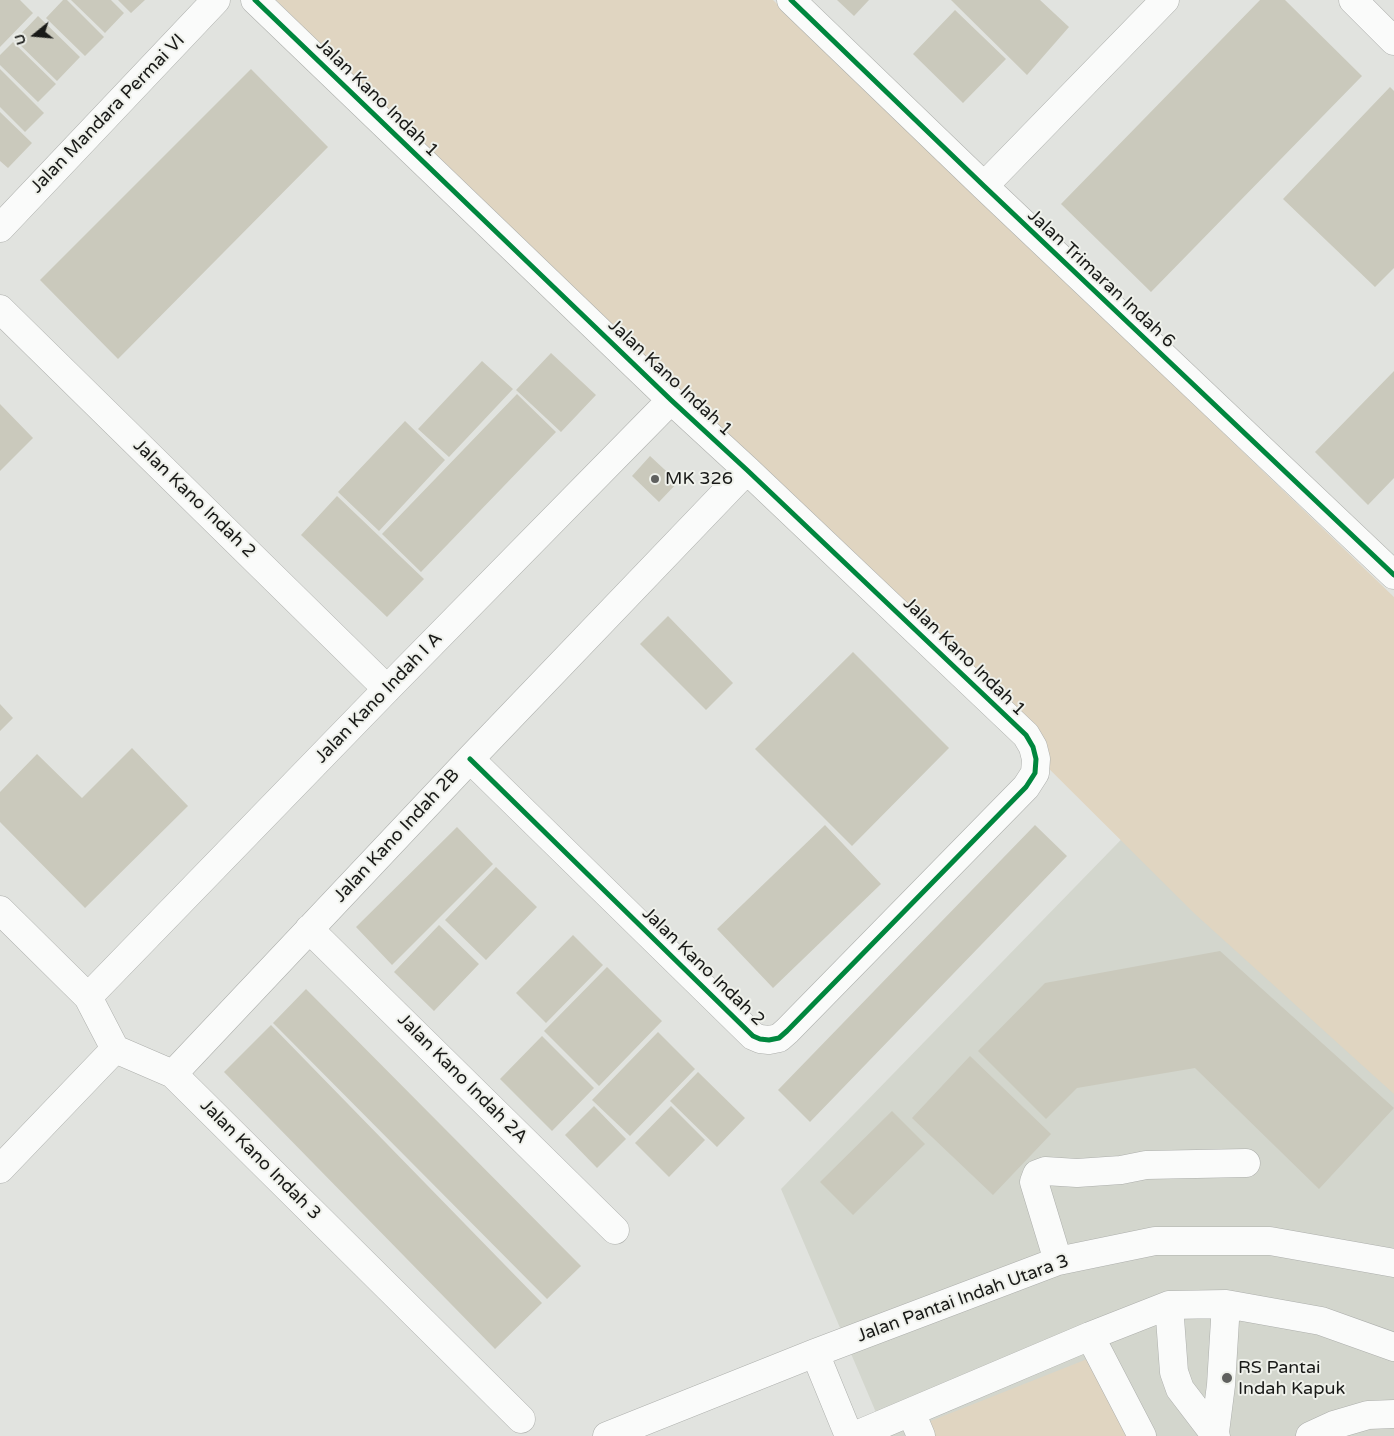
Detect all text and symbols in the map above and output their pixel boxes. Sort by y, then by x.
north arrow [10,10,60,60]
street label: Jalan Mandara Permai VI [26,30,190,198]
text: U [10,32,30,47]
street label: Jalan Kano Indah 1 [311,34,443,162]
street label: Jalan Trimaran Indah 6 [1023,205,1179,353]
street label: Jalan Kano Indah 1 [603,315,737,441]
street label: Jalan Kano Indah 2 [128,435,260,563]
place label: MK 326 [665,468,733,490]
marker: MK 326 [649,473,661,485]
street label: Jalan Kano Indah 1 [898,593,1030,721]
street label: Jalan Kano Indah I A [311,628,447,768]
street label: Jalan Kano Indah 2B [330,765,464,907]
street label: Jalan Kano Indah 2 [637,903,769,1031]
street label: Jalan Kano Indah 2A [392,1009,532,1149]
street label: Jalan Kano Indah 3 [195,1095,325,1225]
street label: Jalan Pantai Indah Utara 3 [854,1251,1072,1347]
place label: RS Pantai Indah Kapuk [1238,1357,1345,1400]
marker: RS Pantai Indah Kapuk [1220,1371,1234,1385]

